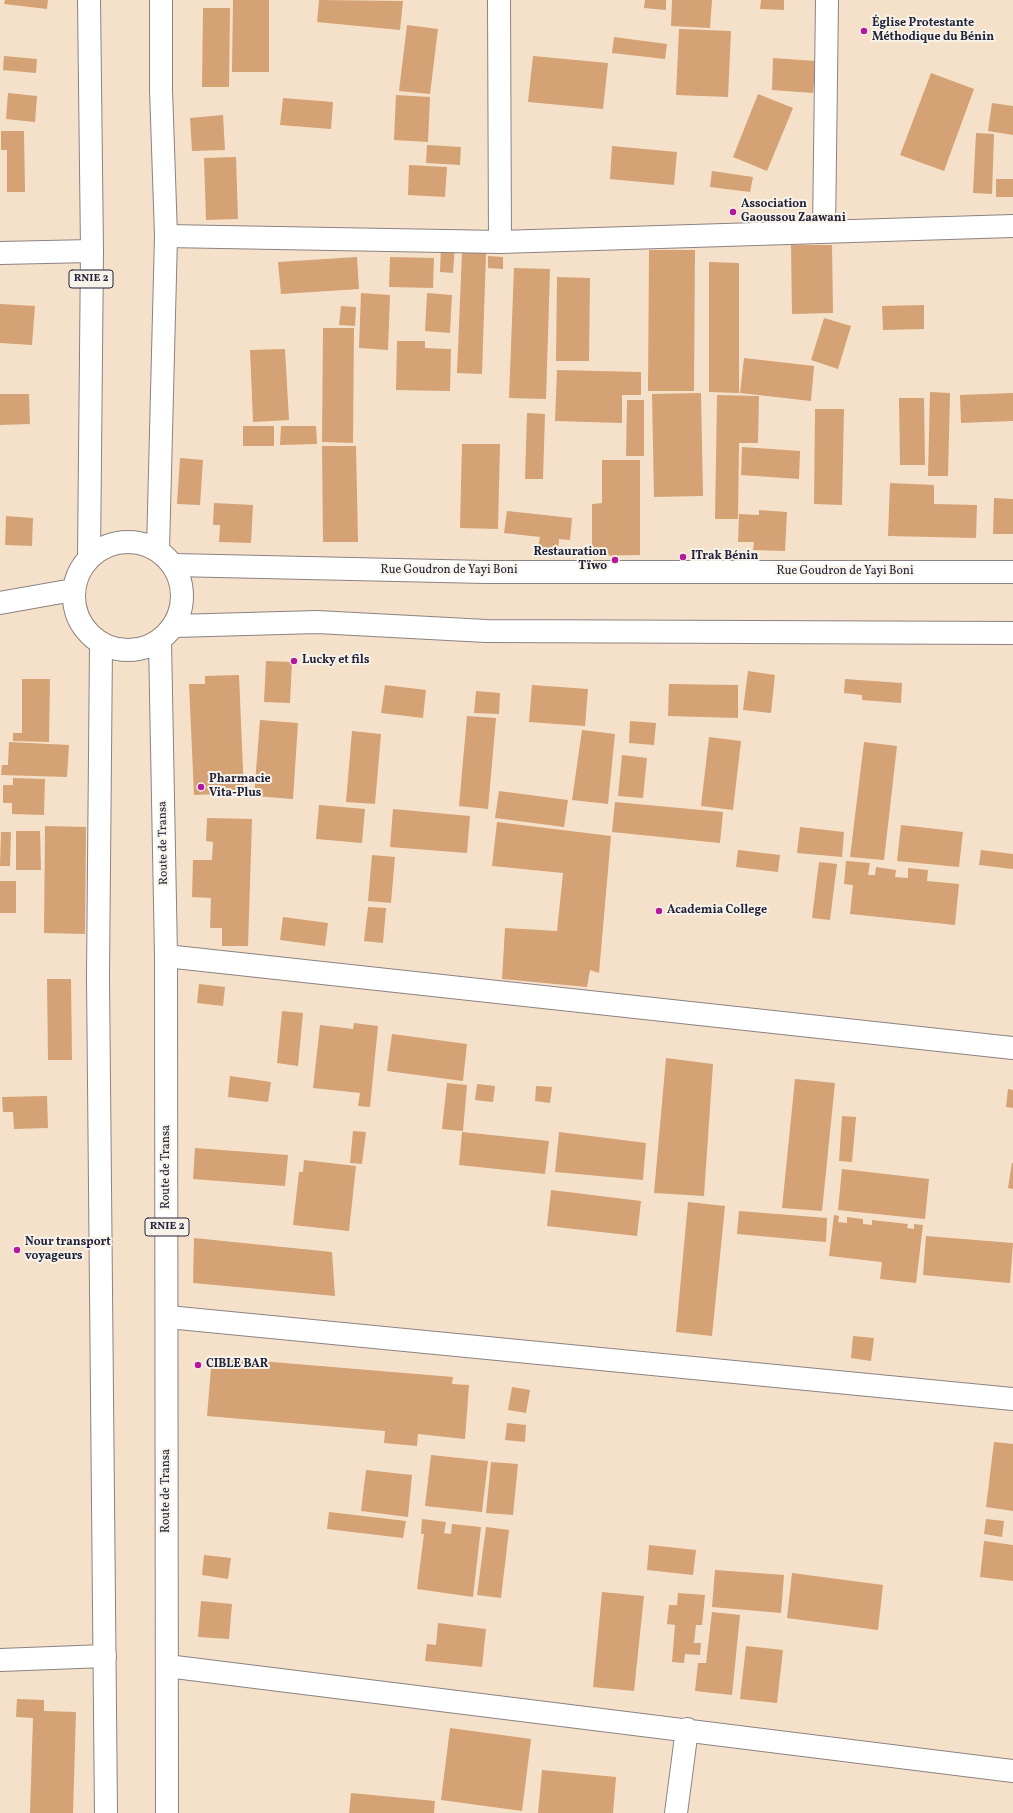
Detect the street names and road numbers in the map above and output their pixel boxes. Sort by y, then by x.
road number: RNIE 2 [69,270,113,288]
street label: Rue Goudron de Yayi Boni [380,564,518,578]
street label: Rue Goudron de Yayi Boni [776,565,914,579]
street label: Route de Transa [156,801,172,885]
street label: Route de Transa [160,1125,174,1209]
road number: RNIE 2 [145,1218,189,1236]
street label: Route de Transa [160,1449,174,1533]

